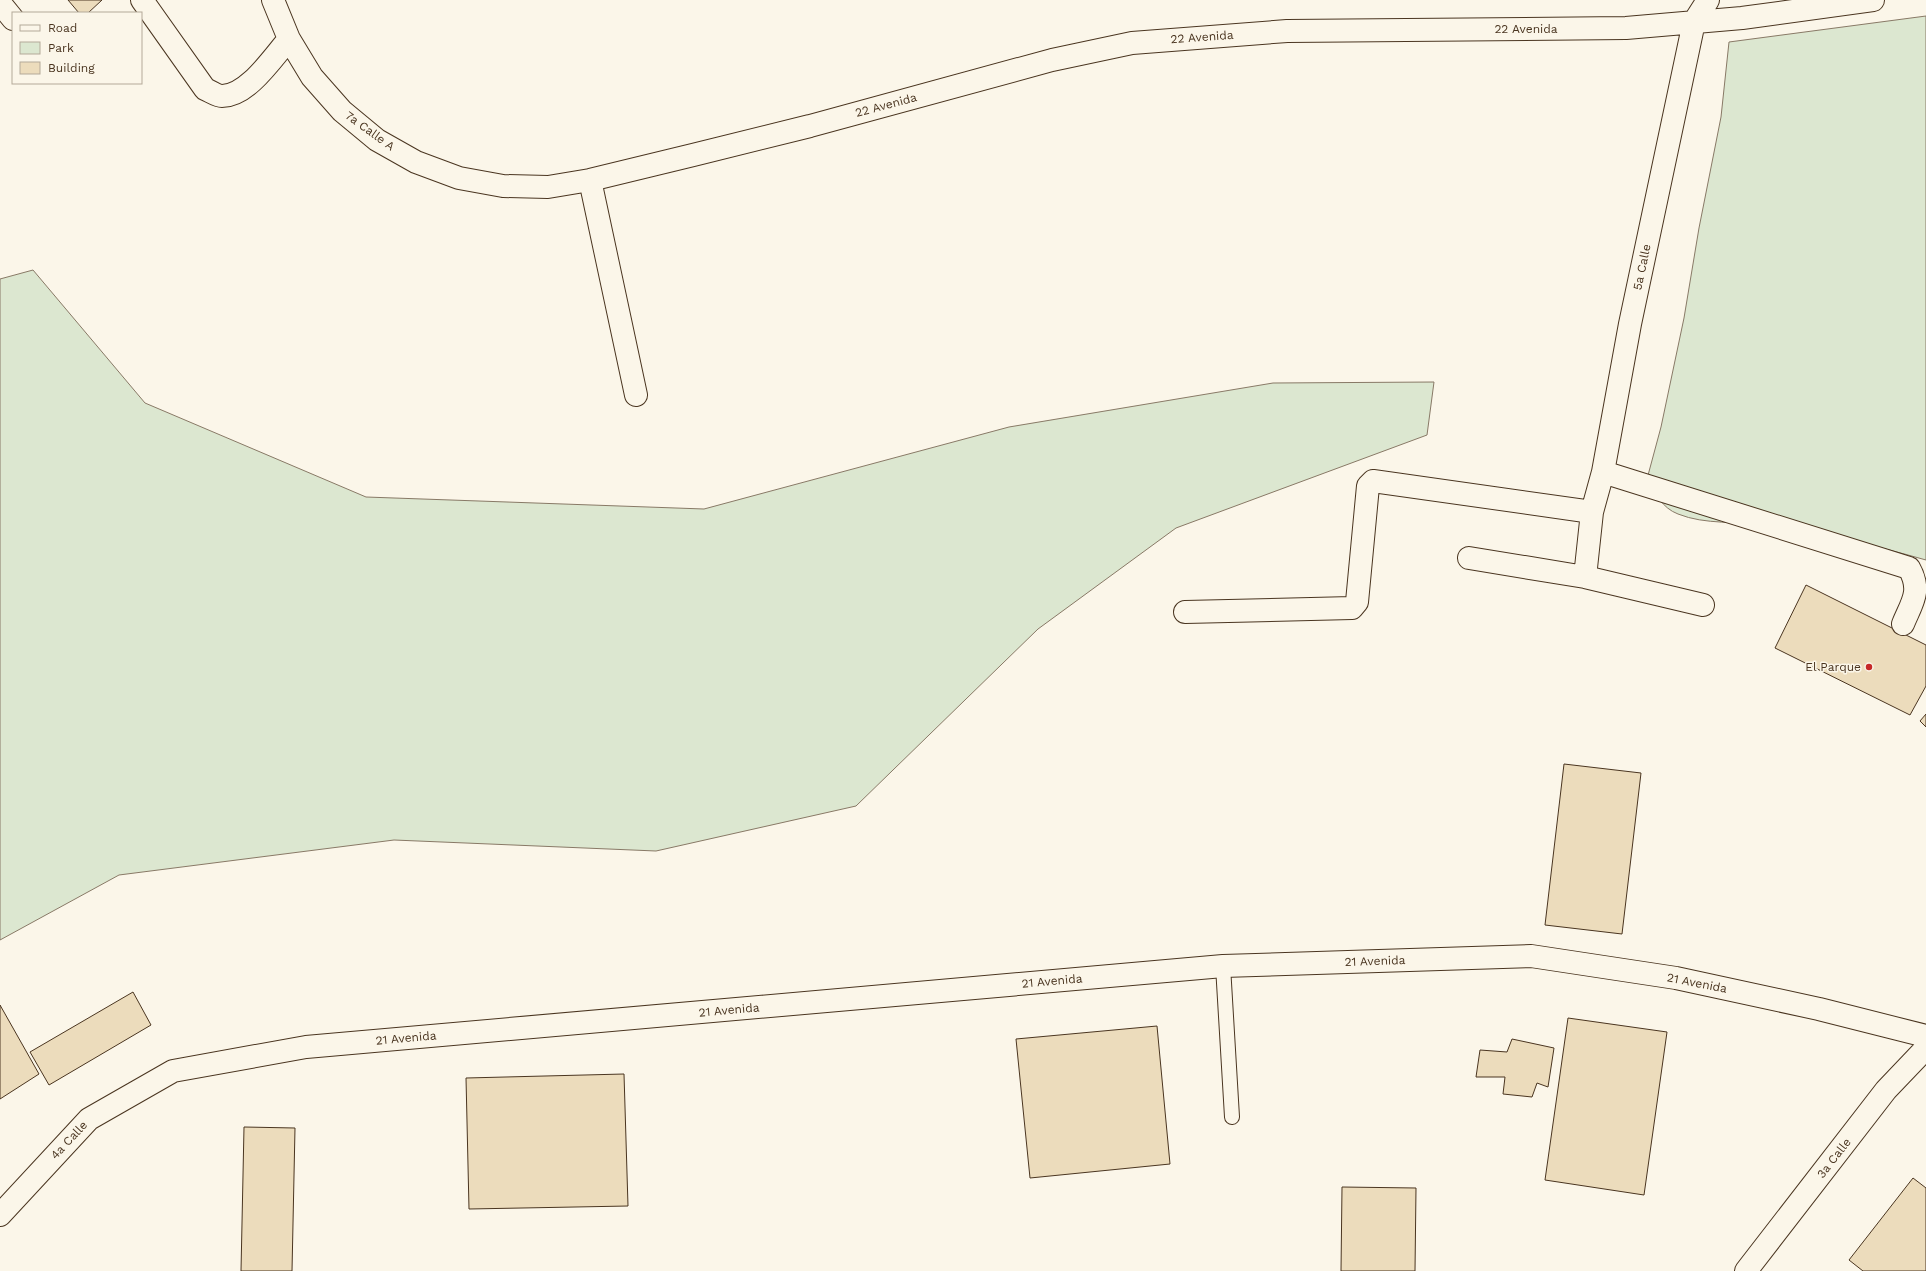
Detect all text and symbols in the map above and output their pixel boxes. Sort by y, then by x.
legend [12,12,142,84]
text: Road [48,21,77,35]
street label: 22 Avenida [1494,22,1558,36]
street label: 22 Avenida [1170,28,1234,46]
text: Park [48,41,74,55]
text: Building [48,61,95,75]
street label: 22 Avenida [854,90,919,120]
street label: 7a Calle A [342,108,398,154]
street label: 5a Calle [1630,243,1654,291]
place label: El Parque [1805,660,1861,674]
marker: El Parque [1864,662,1874,672]
street label: 21 Avenida [1344,953,1406,969]
street label: 21 Avenida [1666,970,1728,996]
street label: 21 Avenida [1021,971,1083,991]
street label: 21 Avenida [698,1000,760,1020]
street label: 21 Avenida [375,1028,437,1048]
street label: 4a Calle [48,1118,90,1162]
street label: 3a Calle [1814,1135,1854,1181]

